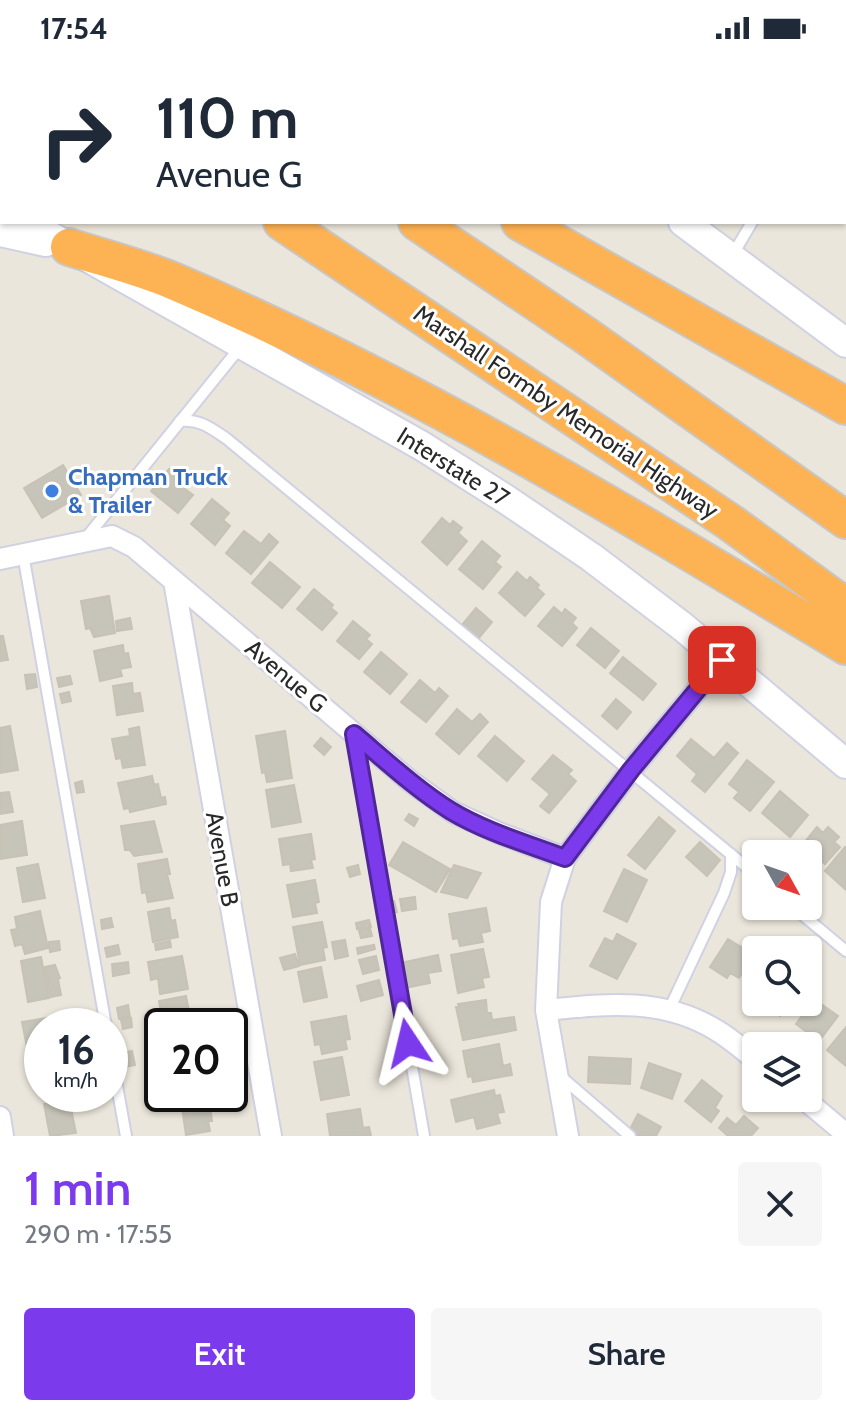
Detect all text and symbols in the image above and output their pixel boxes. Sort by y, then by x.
text: 17:54 [40,10,108,47]
text: 110 m [156,84,298,152]
icon: right [24,88,128,192]
text: Avenue G [156,152,302,196]
street label: Marshall Formby Memorial Highway [408,298,724,525]
street label: Interstate 27 [392,421,515,512]
place label: Chapman Truck & Trailer [68,462,228,519]
marker: Chapman Truck & Trailer [43,482,61,500]
pin [688,626,756,694]
street label: Avenue G [240,633,333,718]
icon: arrive [700,638,744,682]
street label: Avenue B [200,809,245,909]
north arrow [742,840,822,920]
map controls [742,840,822,1112]
button: search [742,936,822,1016]
position arrow [366,1001,450,1085]
speed limit sign: 20 [144,1008,248,1112]
text: 16 [57,1025,95,1074]
button: layers [742,1032,822,1112]
text: km/h [54,1068,98,1092]
text: 1 min [24,1159,131,1217]
button: close [738,1162,822,1246]
text: 290 m · 17:55 [24,1218,172,1250]
button: Exit [24,1308,415,1400]
button: Share [431,1308,822,1400]

